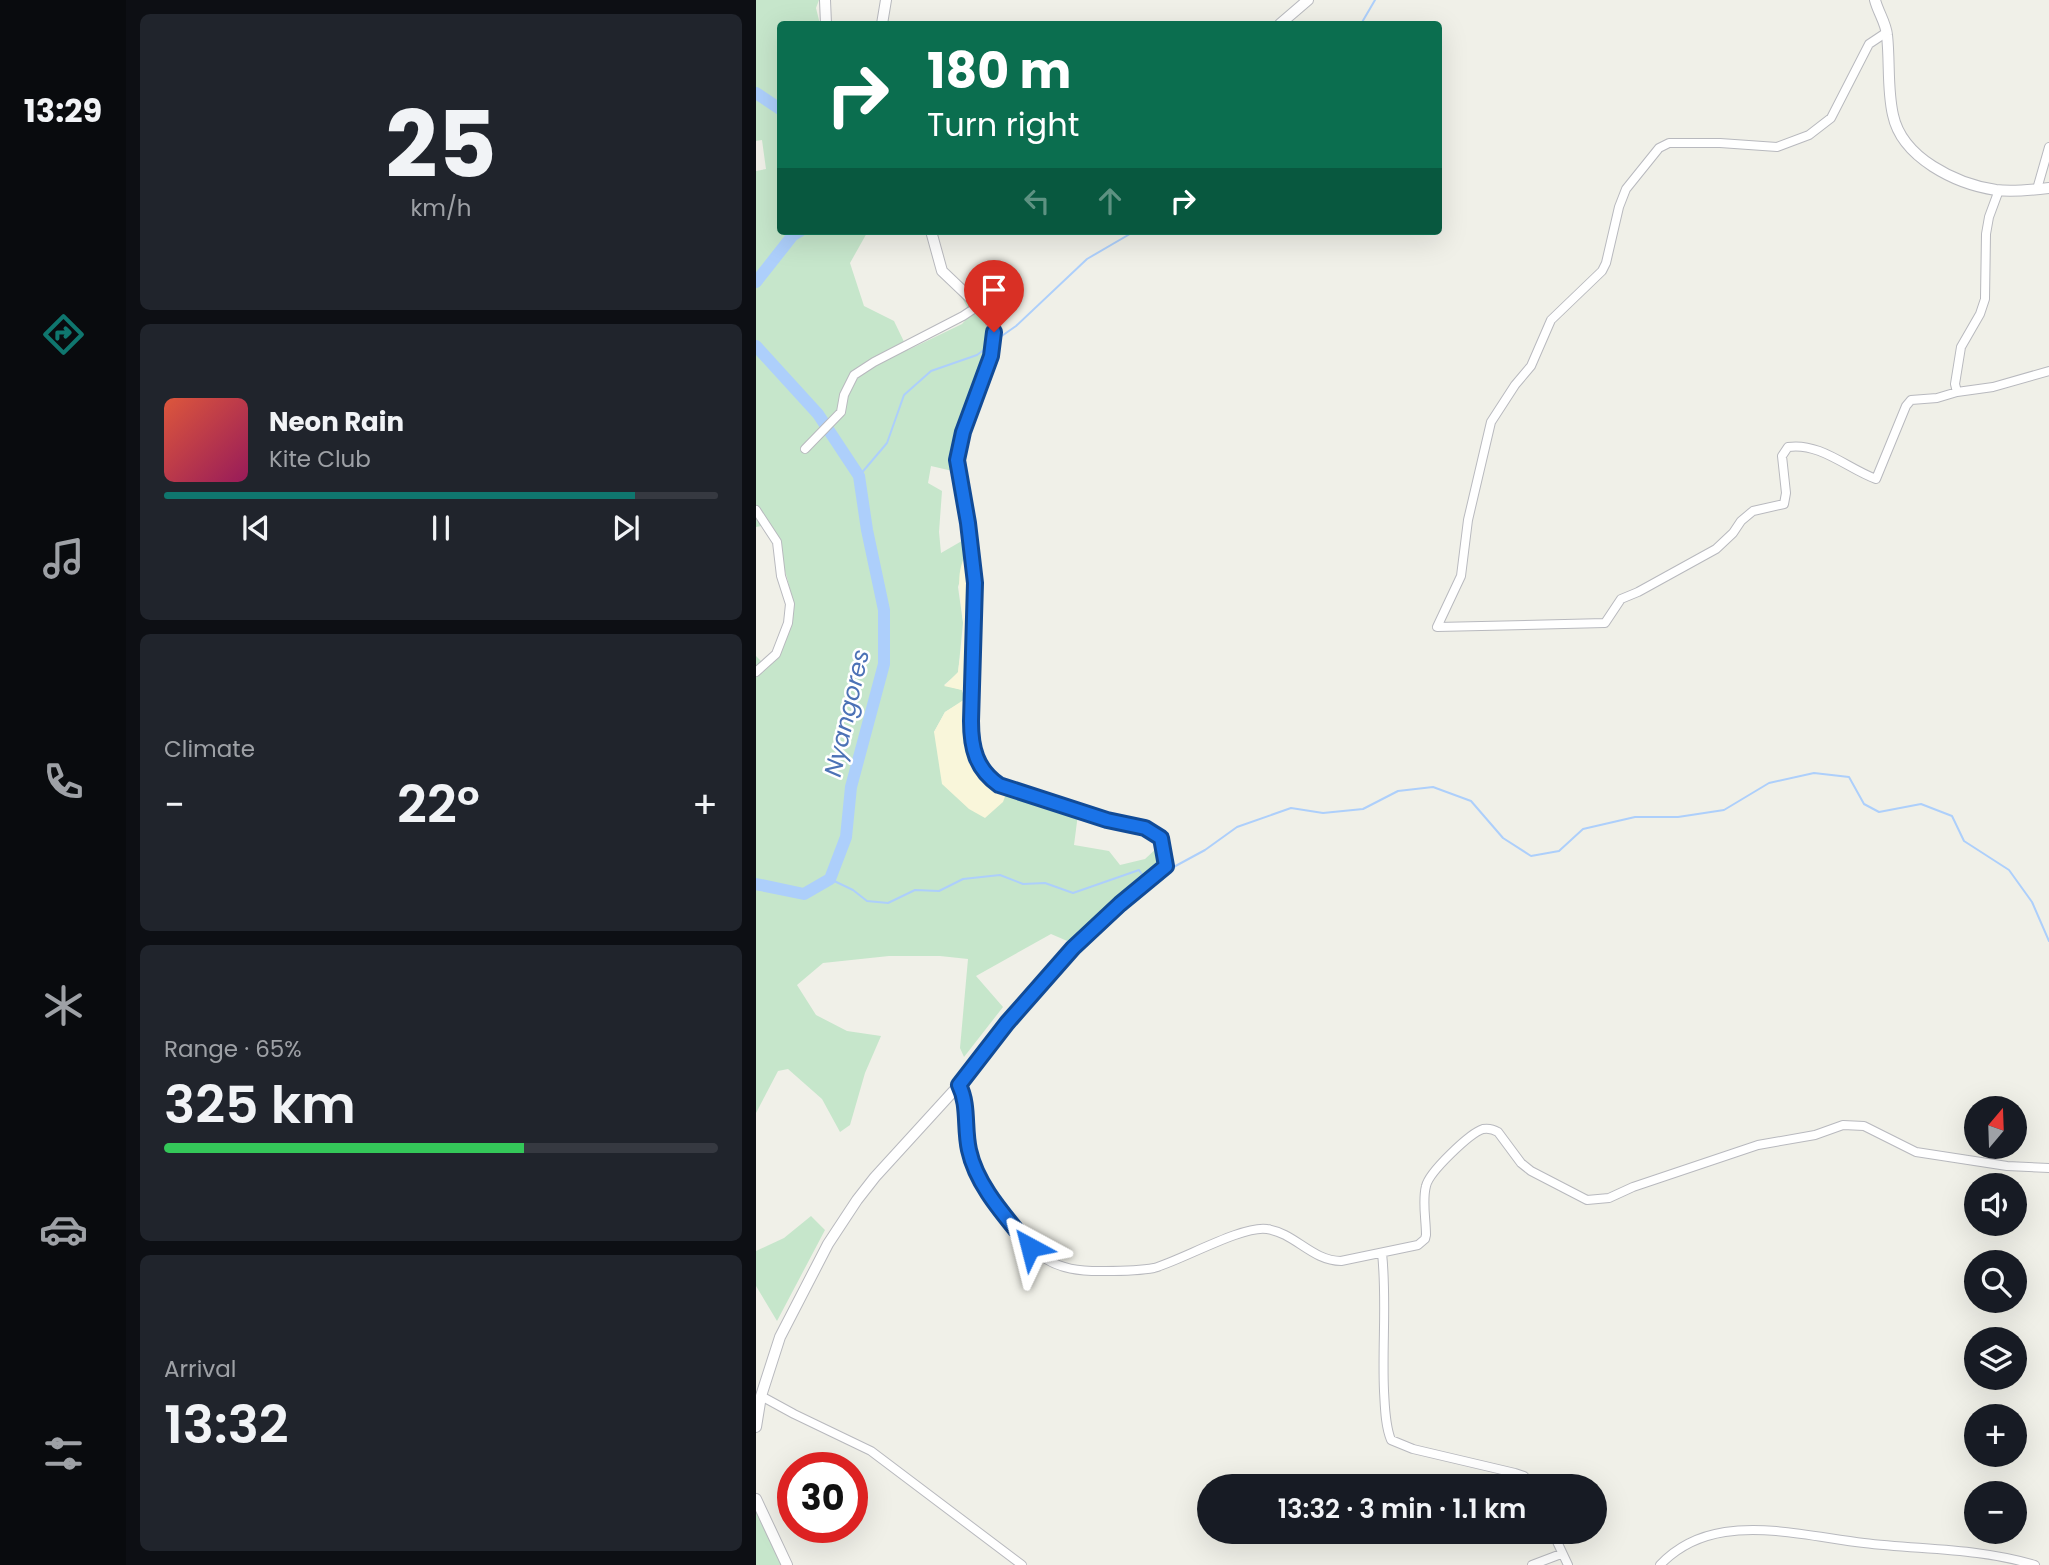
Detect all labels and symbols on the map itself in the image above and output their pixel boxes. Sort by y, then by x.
pin [964,260,1024,332]
water label: Nyangores [816,646,877,780]
north arrow [1964,1096,2026,1158]
position arrow [993,1210,1067,1284]
speed limit sign: 30 [777,1452,868,1543]

